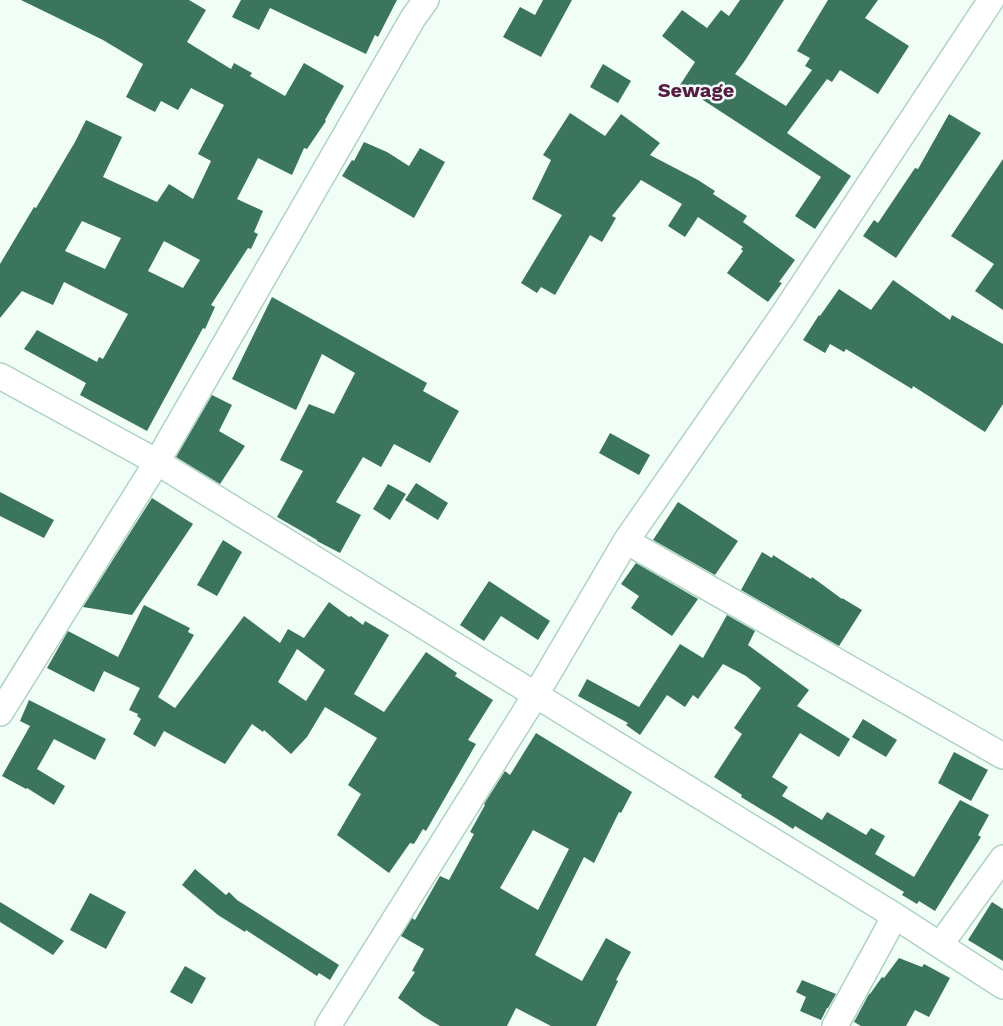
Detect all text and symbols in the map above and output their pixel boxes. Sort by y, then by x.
district label: Sewage [658,78,734,102]

